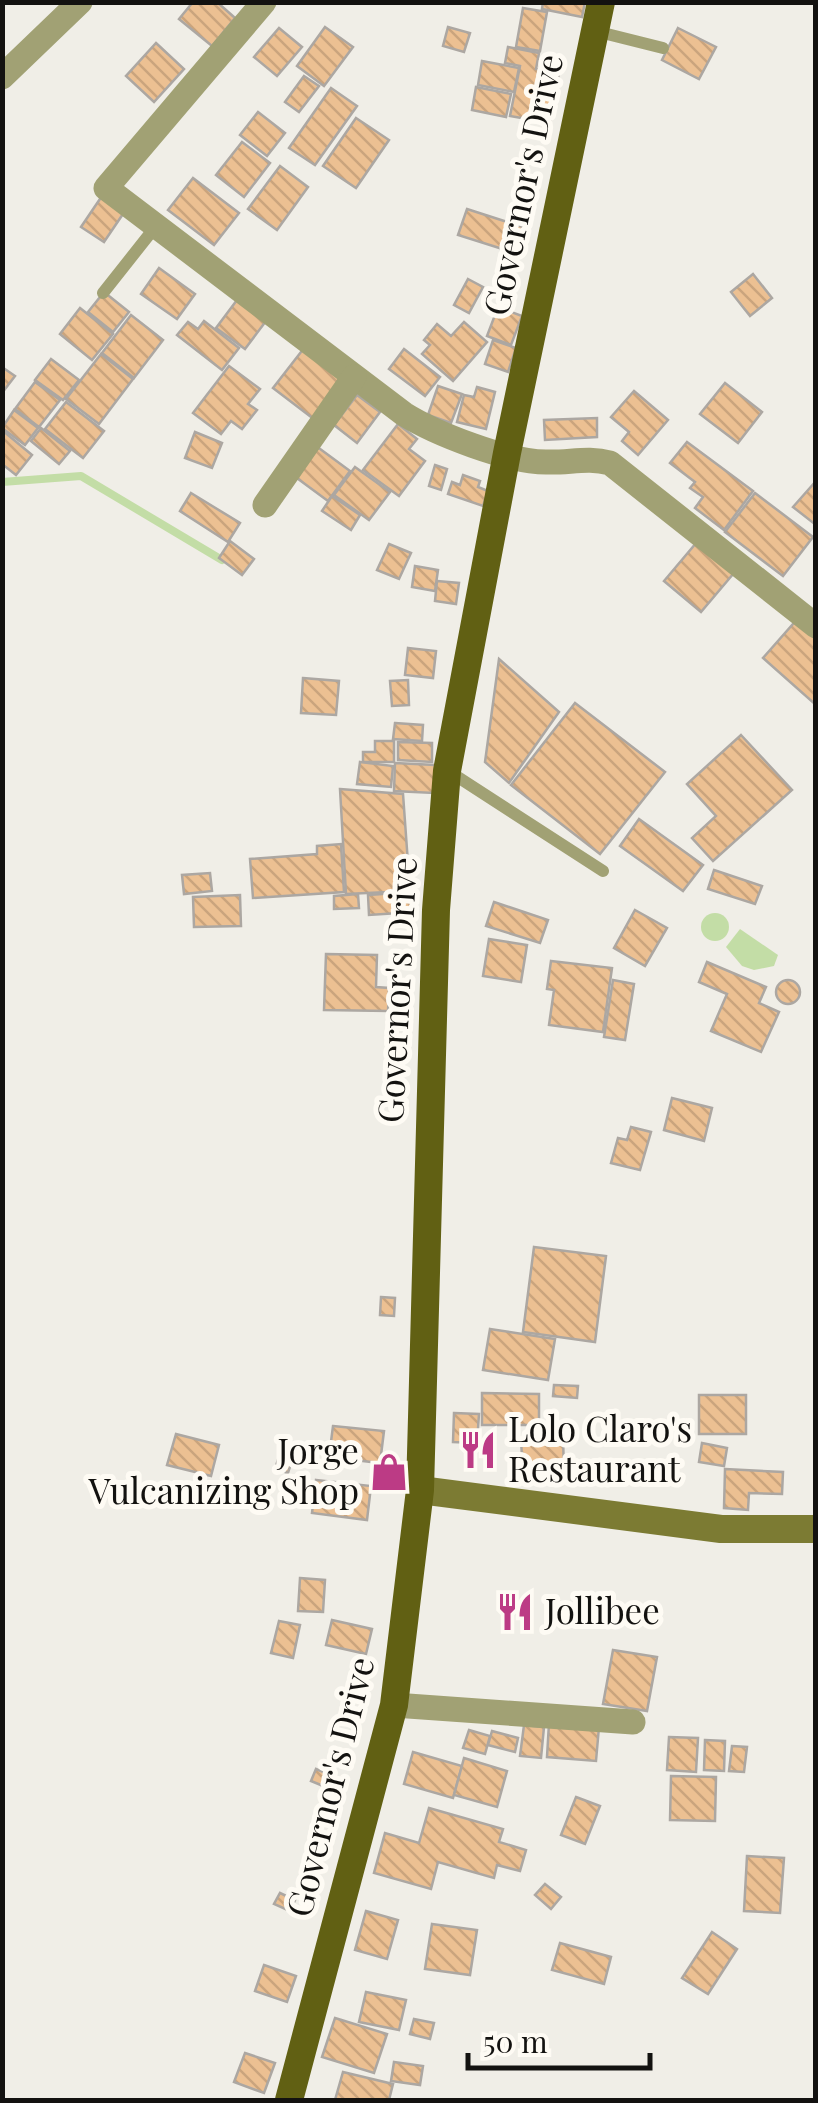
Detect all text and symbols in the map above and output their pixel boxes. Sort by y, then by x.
street label: Governor's Drive [471,50,572,319]
street label: Governor's Drive [365,856,426,1124]
place label: Lolo Claro's Restaurant [508,1404,692,1491]
place label: Jorge Vulcanizing Shop [87,1426,359,1513]
restaurant icon: Lolo Claro's Restaurant [457,1429,499,1471]
shop icon: Jorge Vulcanizing Shop [368,1451,410,1493]
place label: Jollibee [544,1586,660,1633]
restaurant icon: Jollibee [494,1591,536,1633]
street label: Governor's Drive [274,1652,384,1921]
scale bar [468,2008,650,2070]
text: 50 m [483,2021,548,2061]

